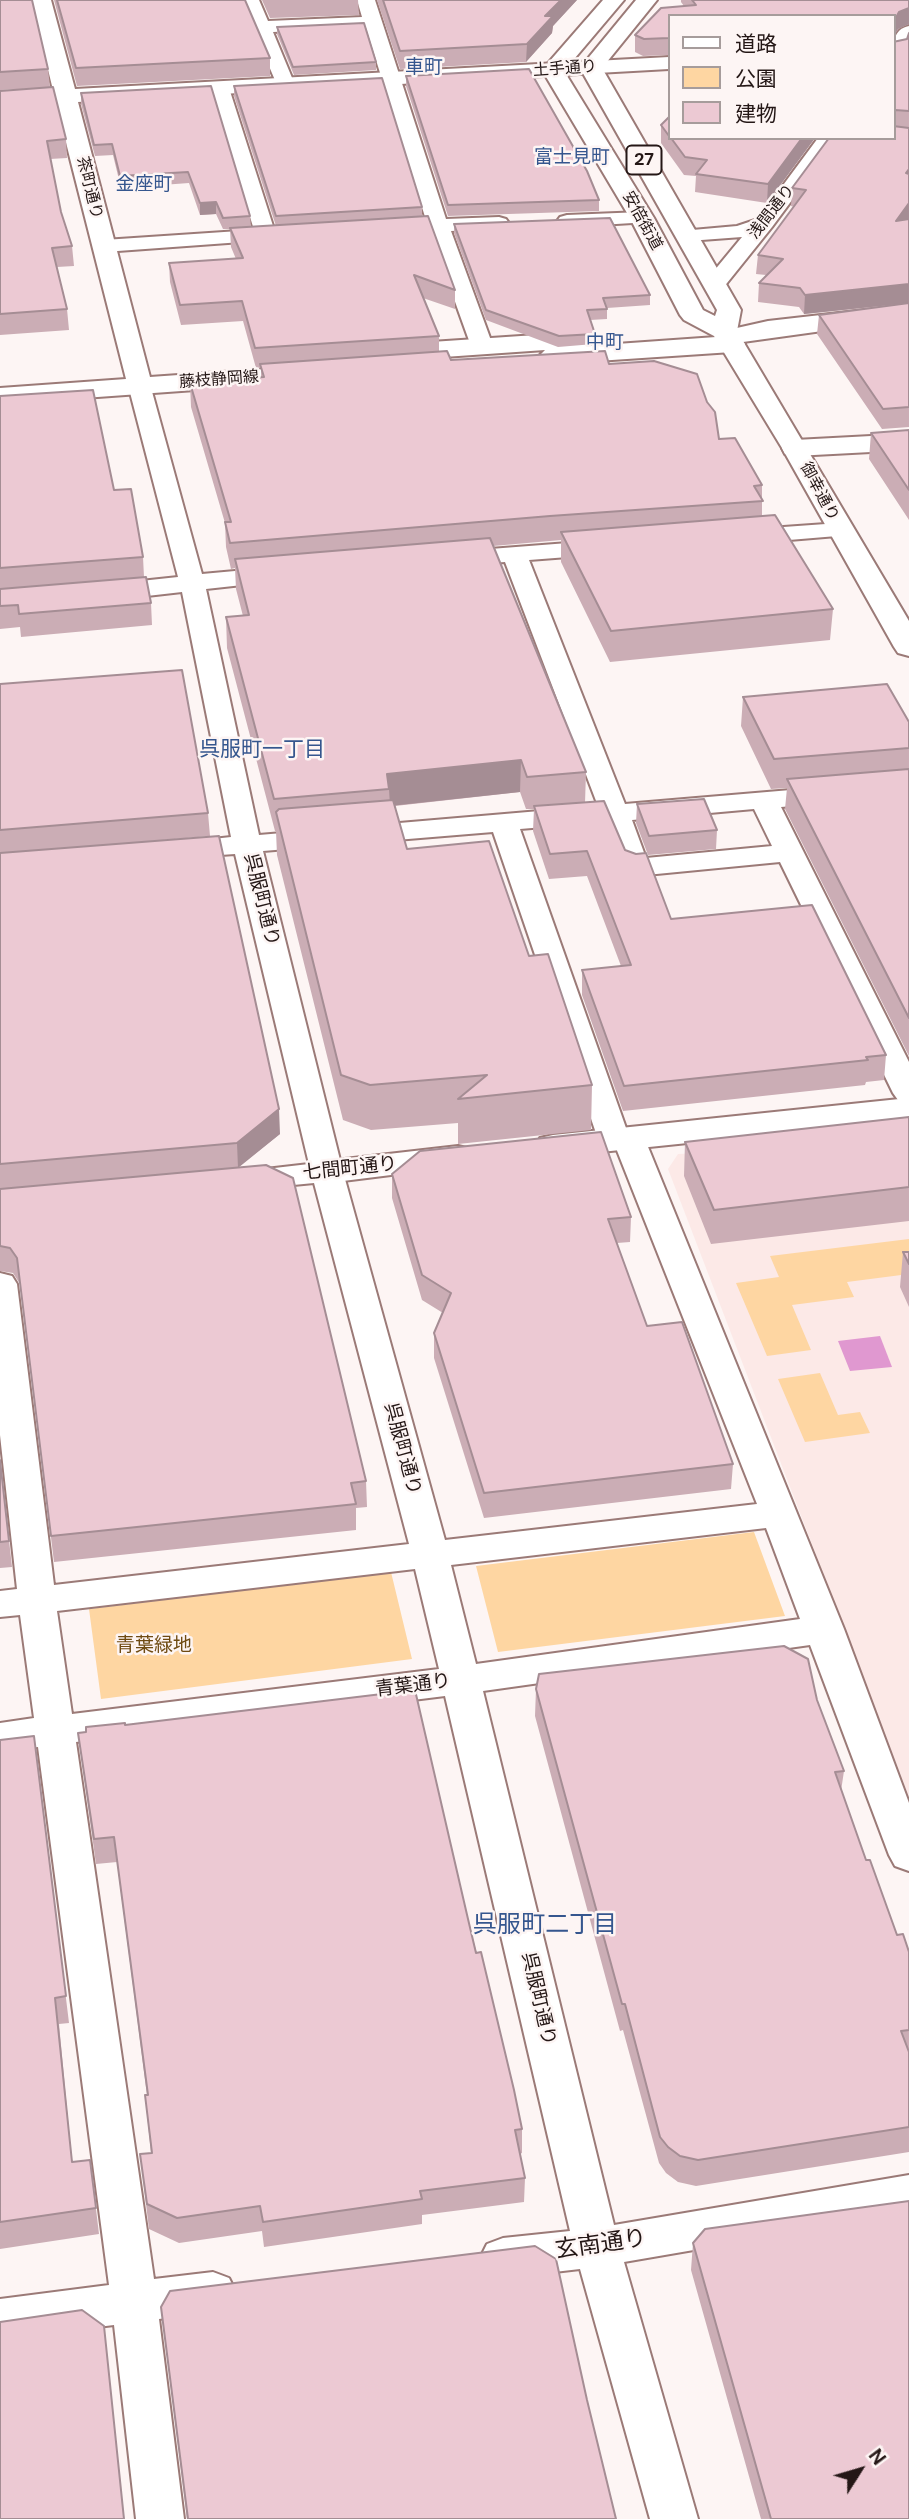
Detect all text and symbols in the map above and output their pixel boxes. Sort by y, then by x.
legend [668,14,895,140]
text: 道路 [735,30,777,58]
district label: 車町 [405,57,443,79]
street label: 土手通り [532,57,598,81]
text: 公園 [735,65,777,93]
text: 建物 [735,100,777,128]
road number: 27 [626,146,662,174]
district label: 富士見町 [534,147,610,169]
street label: 茶町通り [72,155,106,221]
district label: 金座町 [116,174,172,196]
street label: 浅間通り [745,181,799,243]
street label: 安倍街道 [618,188,666,254]
district label: 中町 [586,332,624,354]
street label: 藤枝静岡線 [178,368,260,392]
street label: 御幸通り [796,459,842,525]
district label: 呉服町一丁目 [199,737,325,763]
street label: 呉服町通り [238,851,284,949]
street label: 七間町通り [302,1153,398,1185]
street label: 呉服町通り [379,1400,425,1498]
park label: 青葉緑地 [116,1635,192,1657]
street label: 青葉通り [374,1670,452,1702]
district label: 呉服町二丁目 [473,1912,617,1940]
street label: 呉服町通り [516,1950,560,2048]
street label: 玄南通り [554,2225,648,2265]
north arrow [825,2435,895,2505]
text: N [863,2444,891,2470]

